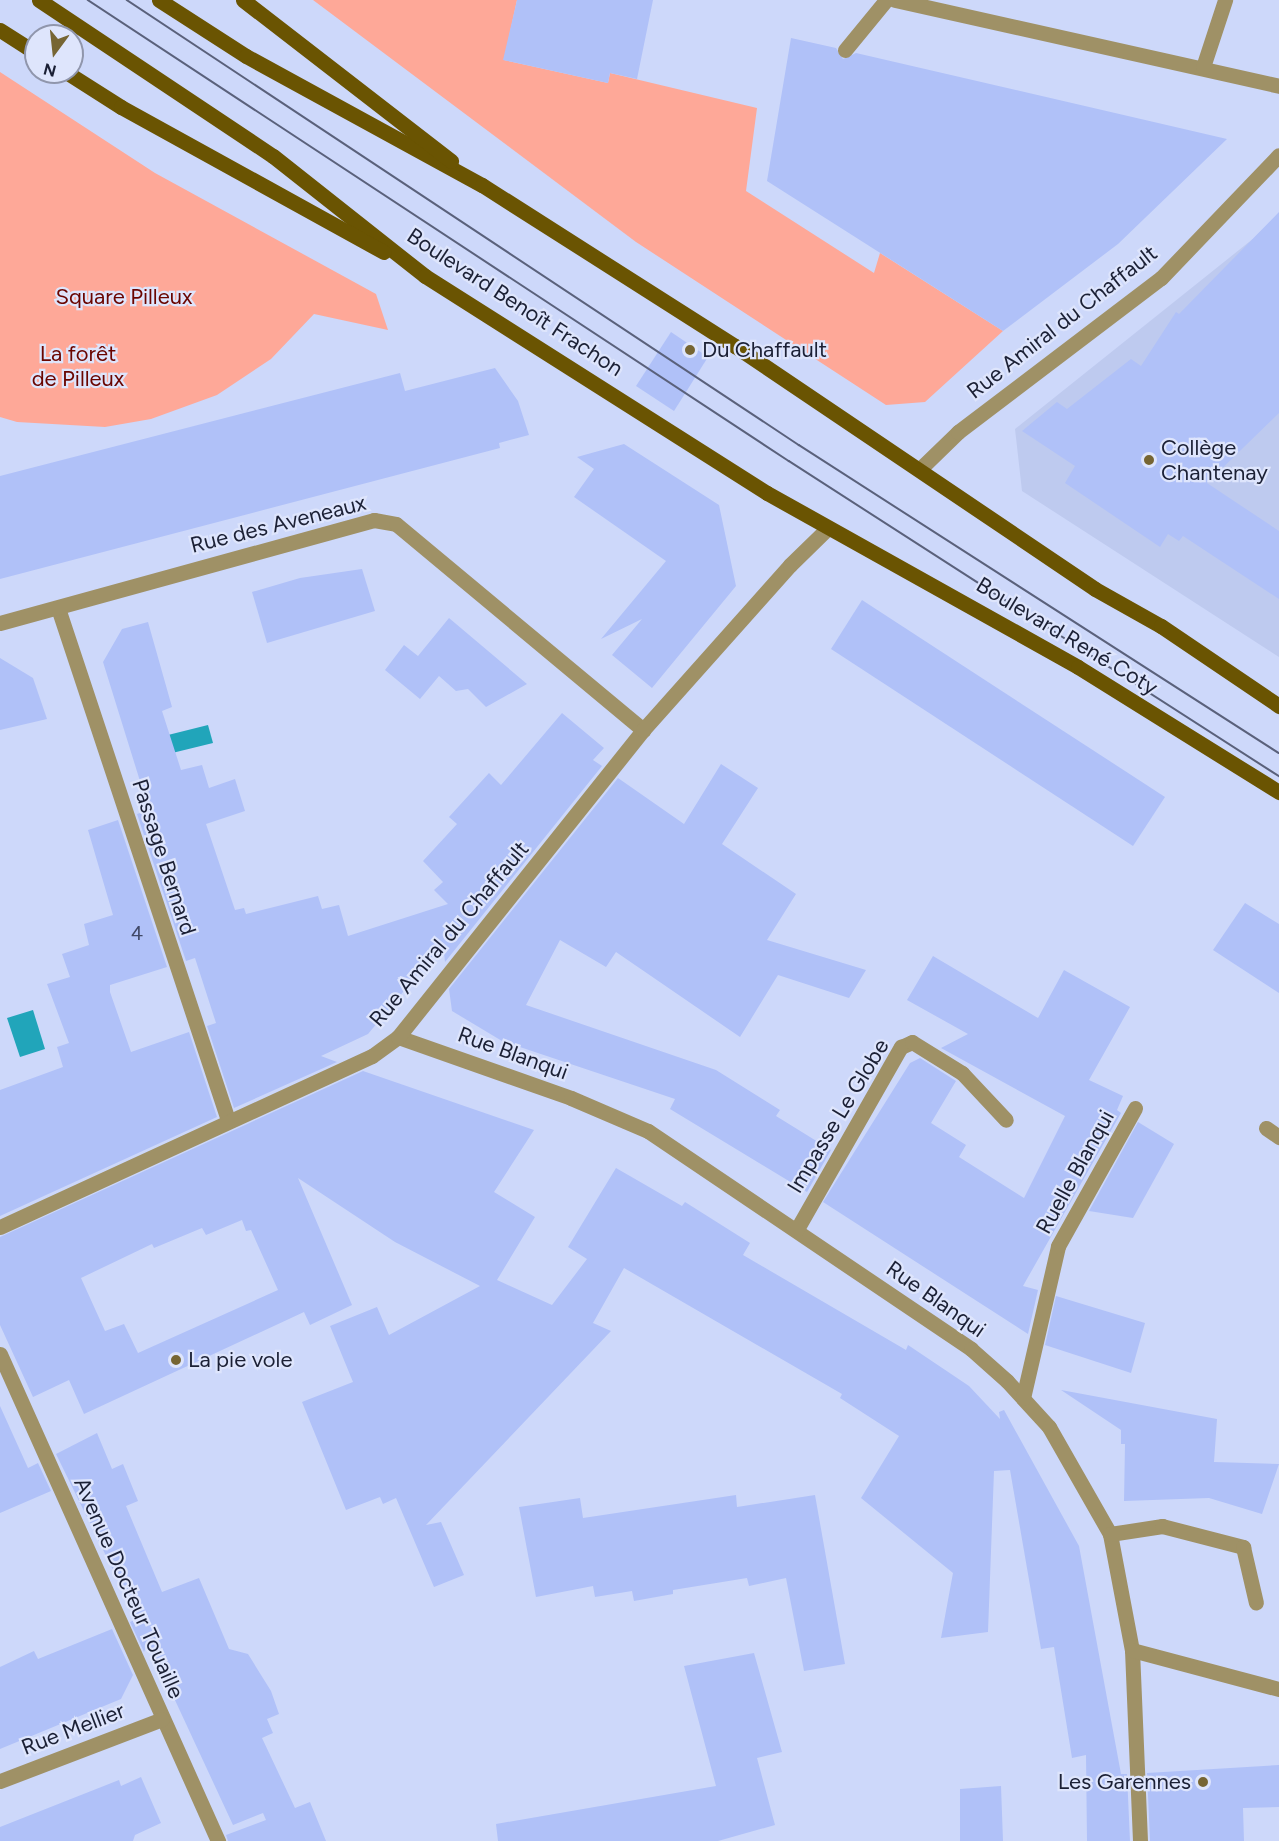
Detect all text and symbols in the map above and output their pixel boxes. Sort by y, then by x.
north arrow [24,24,84,84]
text: N [41,59,58,81]
street label: Boulevard Benoît Frachon [402,222,628,382]
street label: Rue Amiral du Chaffault [962,240,1162,404]
park label: Square Pilleux [56,284,192,310]
place label: Du Chaffault [702,337,827,363]
park label: La forêt de Pilleux [32,340,124,392]
marker: Du Chaffault [683,343,697,357]
place label: Collège Chantenay [1161,434,1268,486]
marker: Collège Chantenay [1142,453,1156,467]
street label: Rue des Aveneaux [187,489,369,559]
street label: Boulevard René Coty [971,571,1163,701]
street label: Passage Bernard [126,776,202,938]
street label: Rue Amiral du Chaffault [364,836,534,1032]
house number: 4 [131,921,143,945]
street label: Rue Blanqui [454,1021,572,1085]
street label: Impasse Le Globe [782,1034,894,1198]
street label: Ruelle Blanqui [1030,1106,1120,1238]
street label: Rue Blanqui [881,1255,991,1343]
place label: La pie vole [188,1347,292,1373]
marker: La pie vole [169,1353,183,1367]
street label: Avenue Docteur Touaille [68,1474,190,1702]
street label: Rue Mellier [18,1697,128,1761]
place label: Les Garennes [1058,1769,1191,1795]
marker: Les Garennes [1196,1775,1210,1789]

